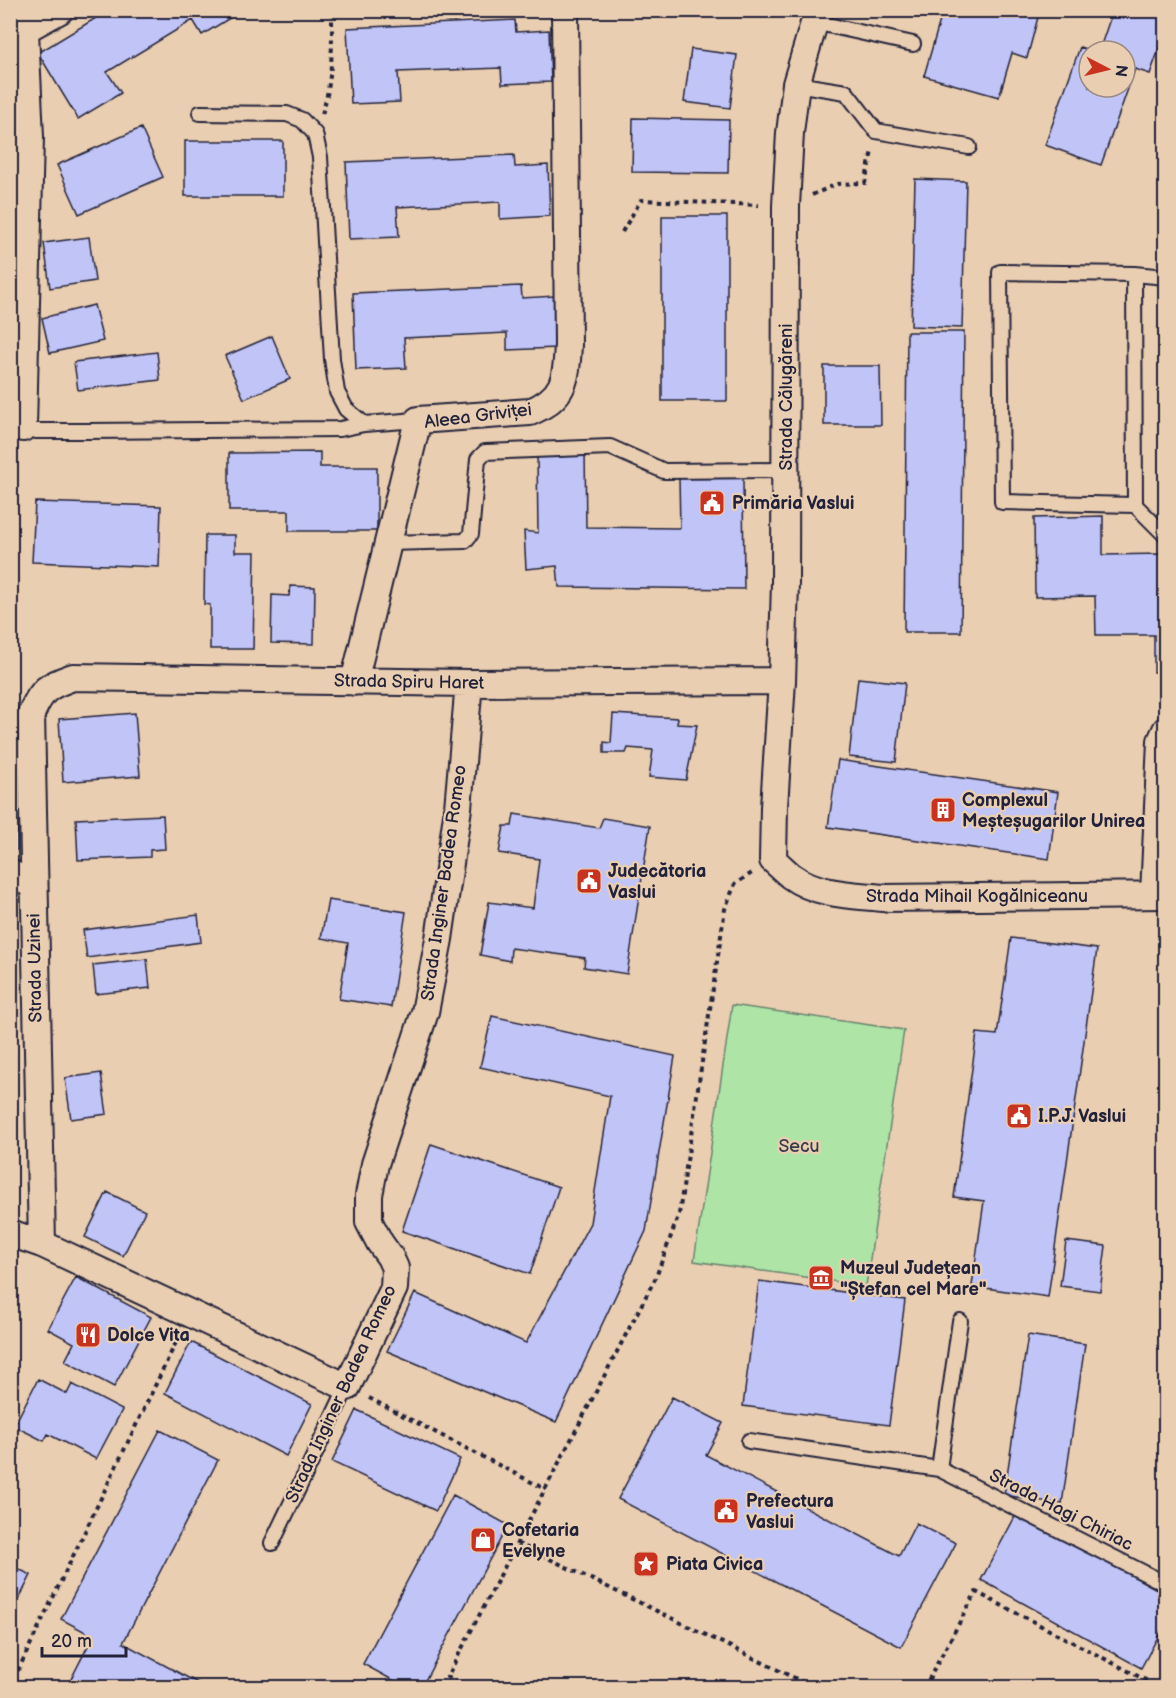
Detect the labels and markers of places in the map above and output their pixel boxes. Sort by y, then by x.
public building icon: Primăria Vaslui [697,488,727,518]
place label: Primăria Vaslui [732,493,854,514]
place label: Complexul Meșteșugarilor Unirea [962,790,1145,832]
building icon: Complexul Meșteșugarilor Unirea [928,795,958,825]
place label: Judecătoria Vaslui [608,861,706,903]
public building icon: Judecătoria Vaslui [574,866,604,896]
public building icon: I.P.J. Vaslui [1004,1101,1034,1131]
place label: I.P.J. Vaslui [1038,1106,1126,1127]
place label: Muzeul Județean "Ștefan cel Mare" [840,1258,987,1300]
museum icon: Muzeul Județean "Ștefan cel Mare" [806,1263,836,1293]
restaurant icon: Dolce Vita [73,1320,103,1350]
place label: Dolce Vita [107,1325,190,1346]
place label: Prefectura Vaslui [746,1491,834,1533]
public building icon: Prefectura Vaslui [711,1496,741,1526]
place label: Cofetaria Evelyne [502,1520,579,1562]
shop icon: Cofetaria Evelyne [468,1525,498,1555]
place icon: Piata Civica [631,1549,661,1579]
place label: Piata Civica [666,1554,763,1575]

